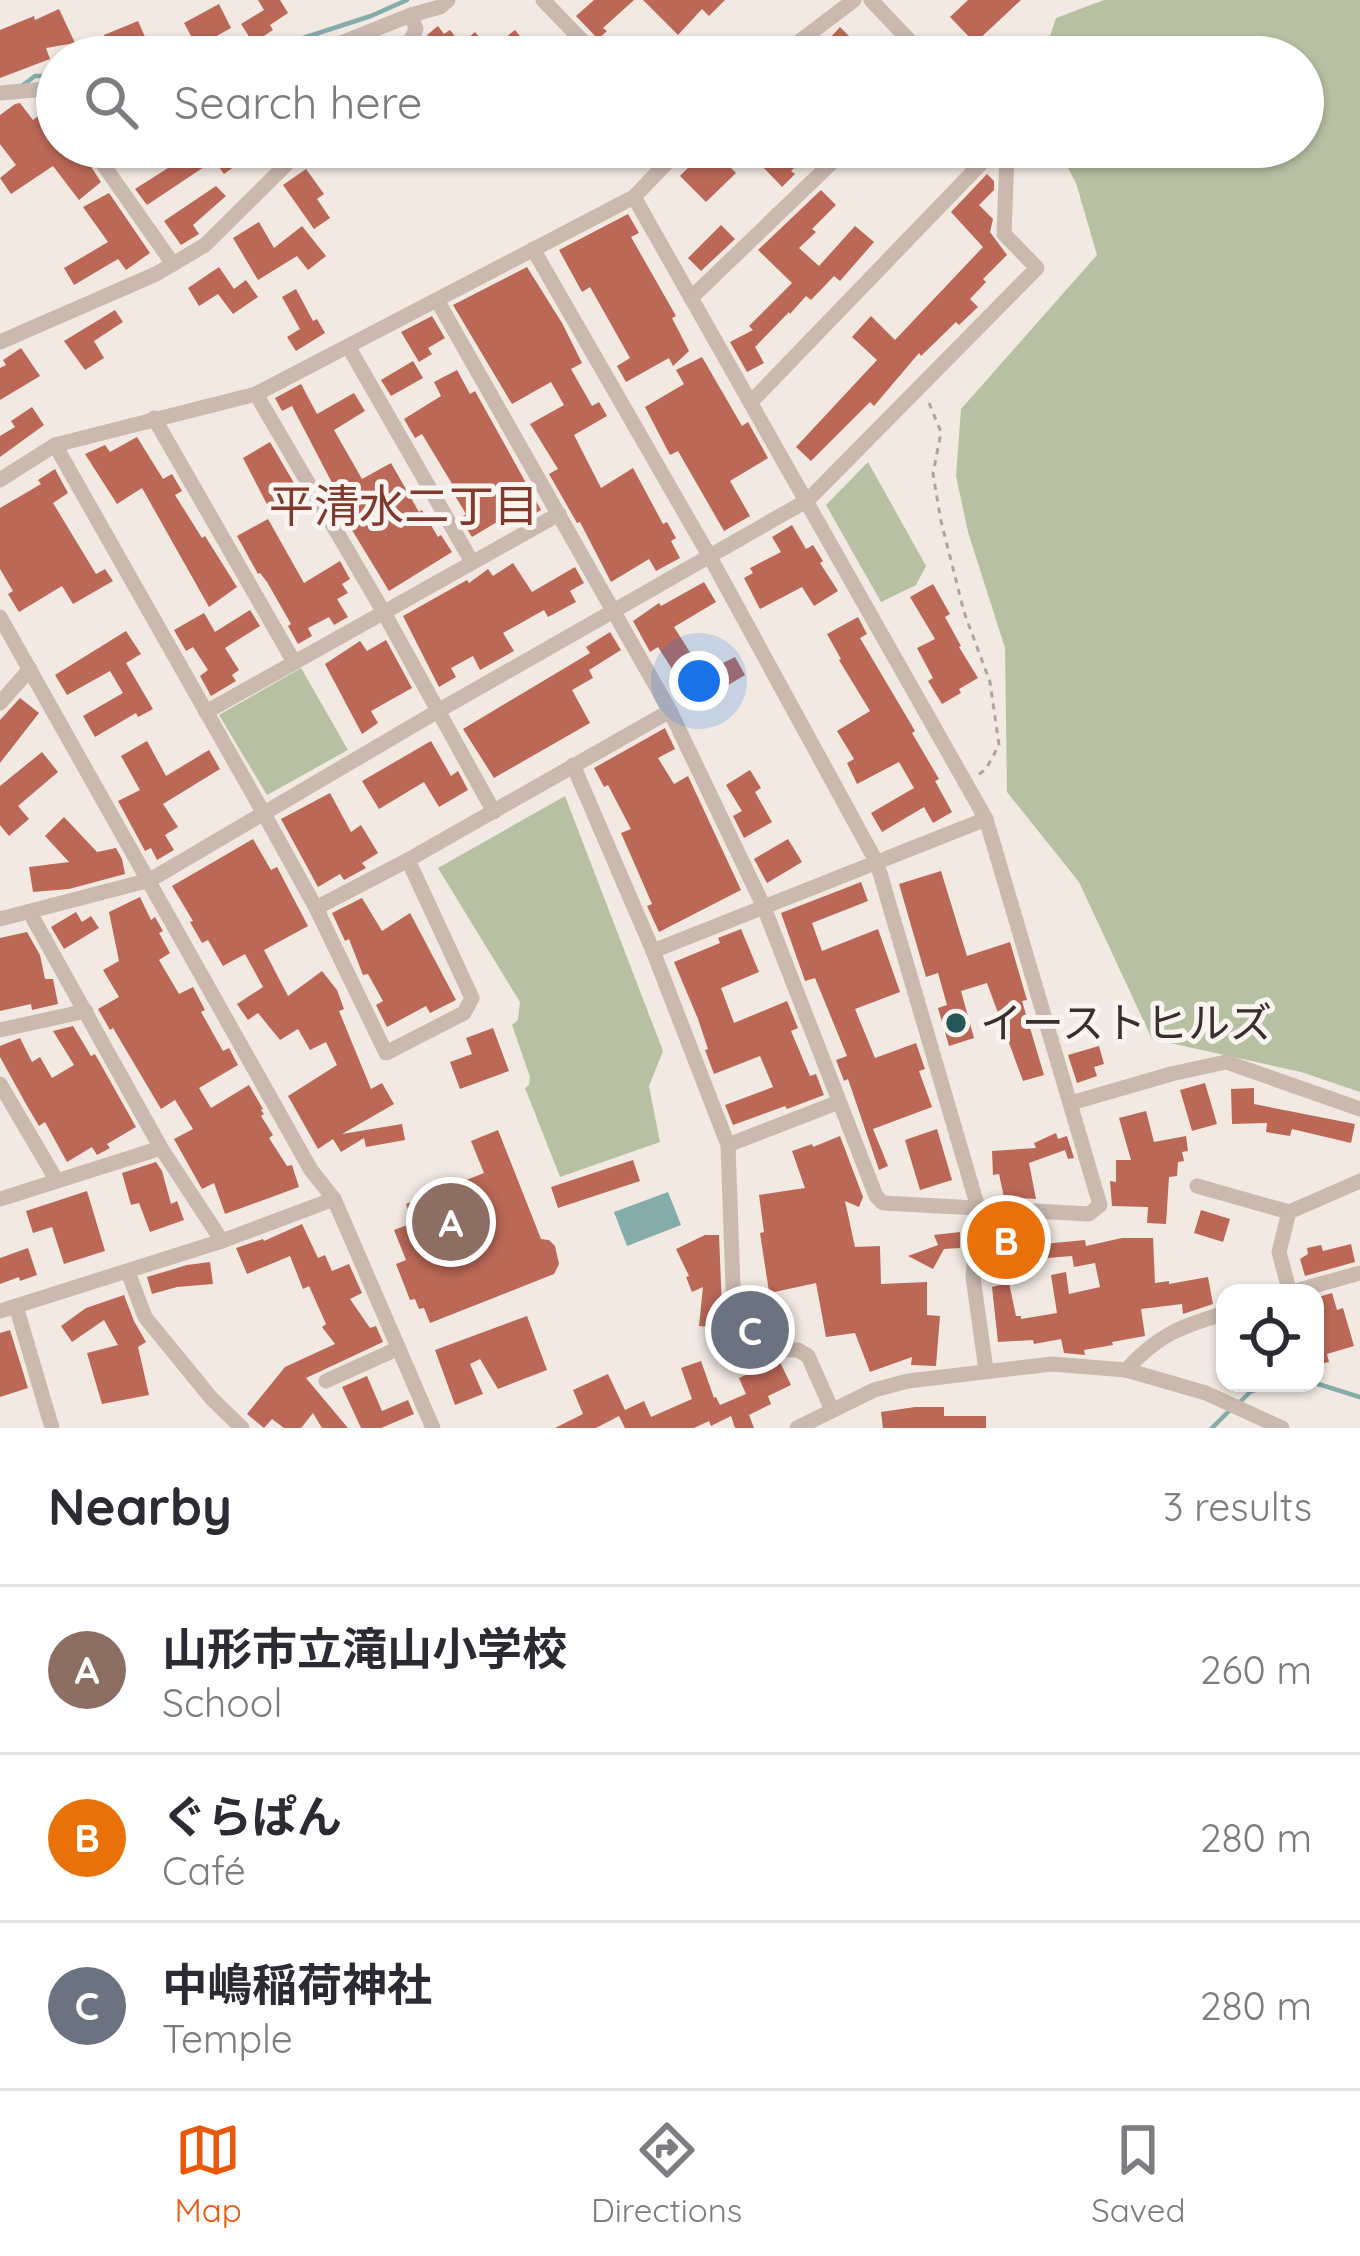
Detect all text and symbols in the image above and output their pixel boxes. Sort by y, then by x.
search box [36,36,1324,168]
icon: search [78,69,144,135]
text: Search here [174,74,422,130]
district label: 平清水二丁目 [269,477,539,533]
your location [669,651,729,711]
place label: イーストヒルズ [980,996,1272,1049]
marker: イーストヒルズ [943,1010,969,1036]
pin: A [412,1177,490,1267]
pin: B [967,1195,1045,1285]
map controls [1216,1284,1324,1392]
button: locate [1216,1284,1324,1392]
pin: C [711,1285,789,1375]
text: Nearby [48,1474,232,1538]
text: 3 results [1163,1482,1312,1531]
text: 山形市立滝山小学校 [162,1620,567,1676]
text: A [75,1645,99,1694]
text: 260 m [1200,1645,1312,1694]
text: School [162,1678,282,1727]
text: ぐらぱん [162,1788,342,1844]
text: B [74,1813,100,1862]
text: 280 m [1200,1813,1312,1862]
text: Café [162,1846,246,1895]
text: 中嶋稲荷神社 [162,1956,432,2012]
text: C [75,1981,99,2030]
text: 280 m [1200,1981,1312,2030]
text: Temple [162,2014,293,2063]
tab: Map [175,2117,242,2230]
tab: Directions [591,2117,742,2230]
tab: Saved [1091,2117,1185,2230]

